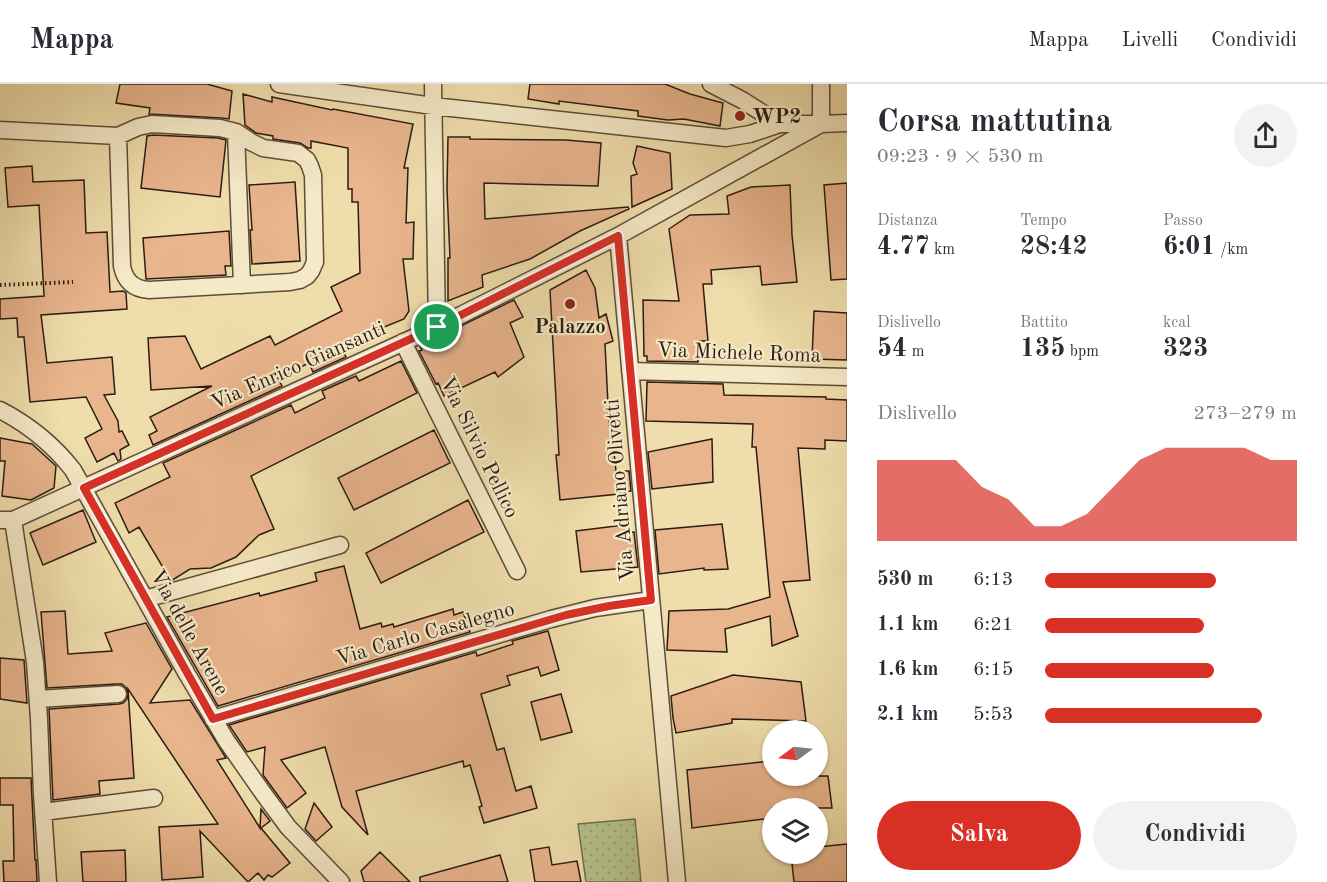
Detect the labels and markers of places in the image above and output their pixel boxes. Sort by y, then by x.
place label: WP2 [752,107,802,128]
marker: WP2 [733,109,747,123]
marker: Palazzo [563,297,577,311]
pin [411,301,462,352]
place label: Palazzo [534,317,606,338]

